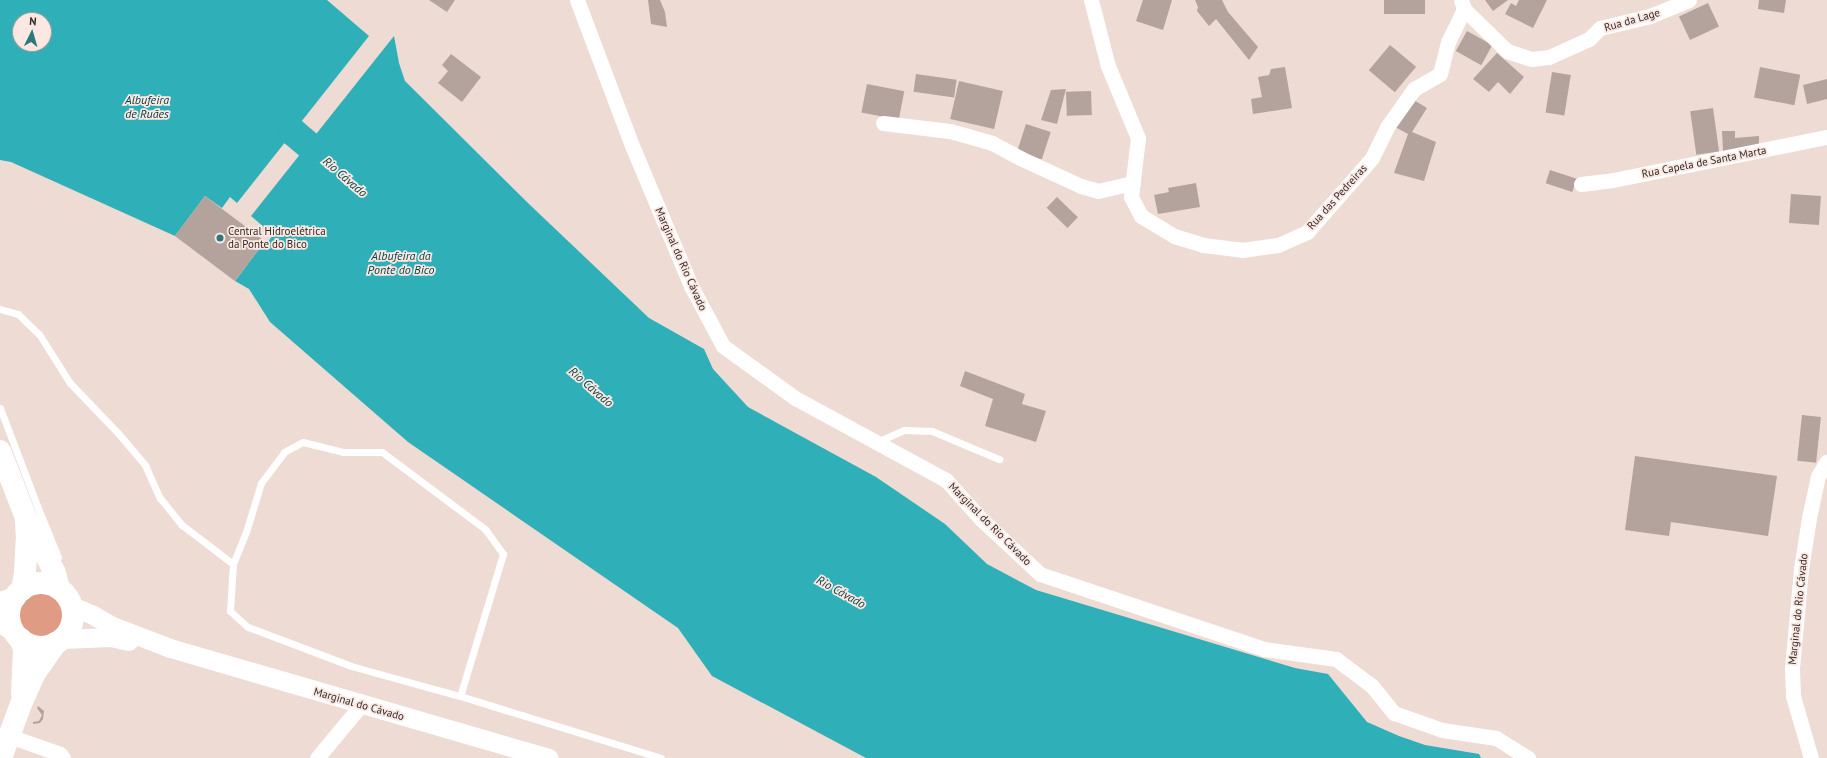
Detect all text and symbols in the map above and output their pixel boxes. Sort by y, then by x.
street label: Rua da Lage [1603,6,1661,34]
north arrow [12,12,52,52]
text: N [29,14,37,28]
water label: Albufeira de Ruães [125,93,169,121]
street label: Rua Capela de Santa Marta [1641,143,1767,181]
water label: Rio Cávado [320,154,370,200]
street label: Rua das Pedreiras [1304,162,1370,232]
street label: Marginal do Rio Cávado [652,205,710,313]
place label: Central Hidroelétrica da Ponte do Bico [228,225,326,251]
marker: Central Hidroelétrica da Ponte do Bico [215,233,225,243]
water label: Albufeira da Ponte do Bico [368,249,434,277]
water label: Rio Cávado [566,364,616,410]
street label: Marginal do Rio Cávado [946,480,1034,568]
street label: Marginal do Rio Cávado [1786,553,1810,665]
water label: Rio Cávado [814,573,868,611]
street label: Marginal do Cávado [312,685,406,723]

